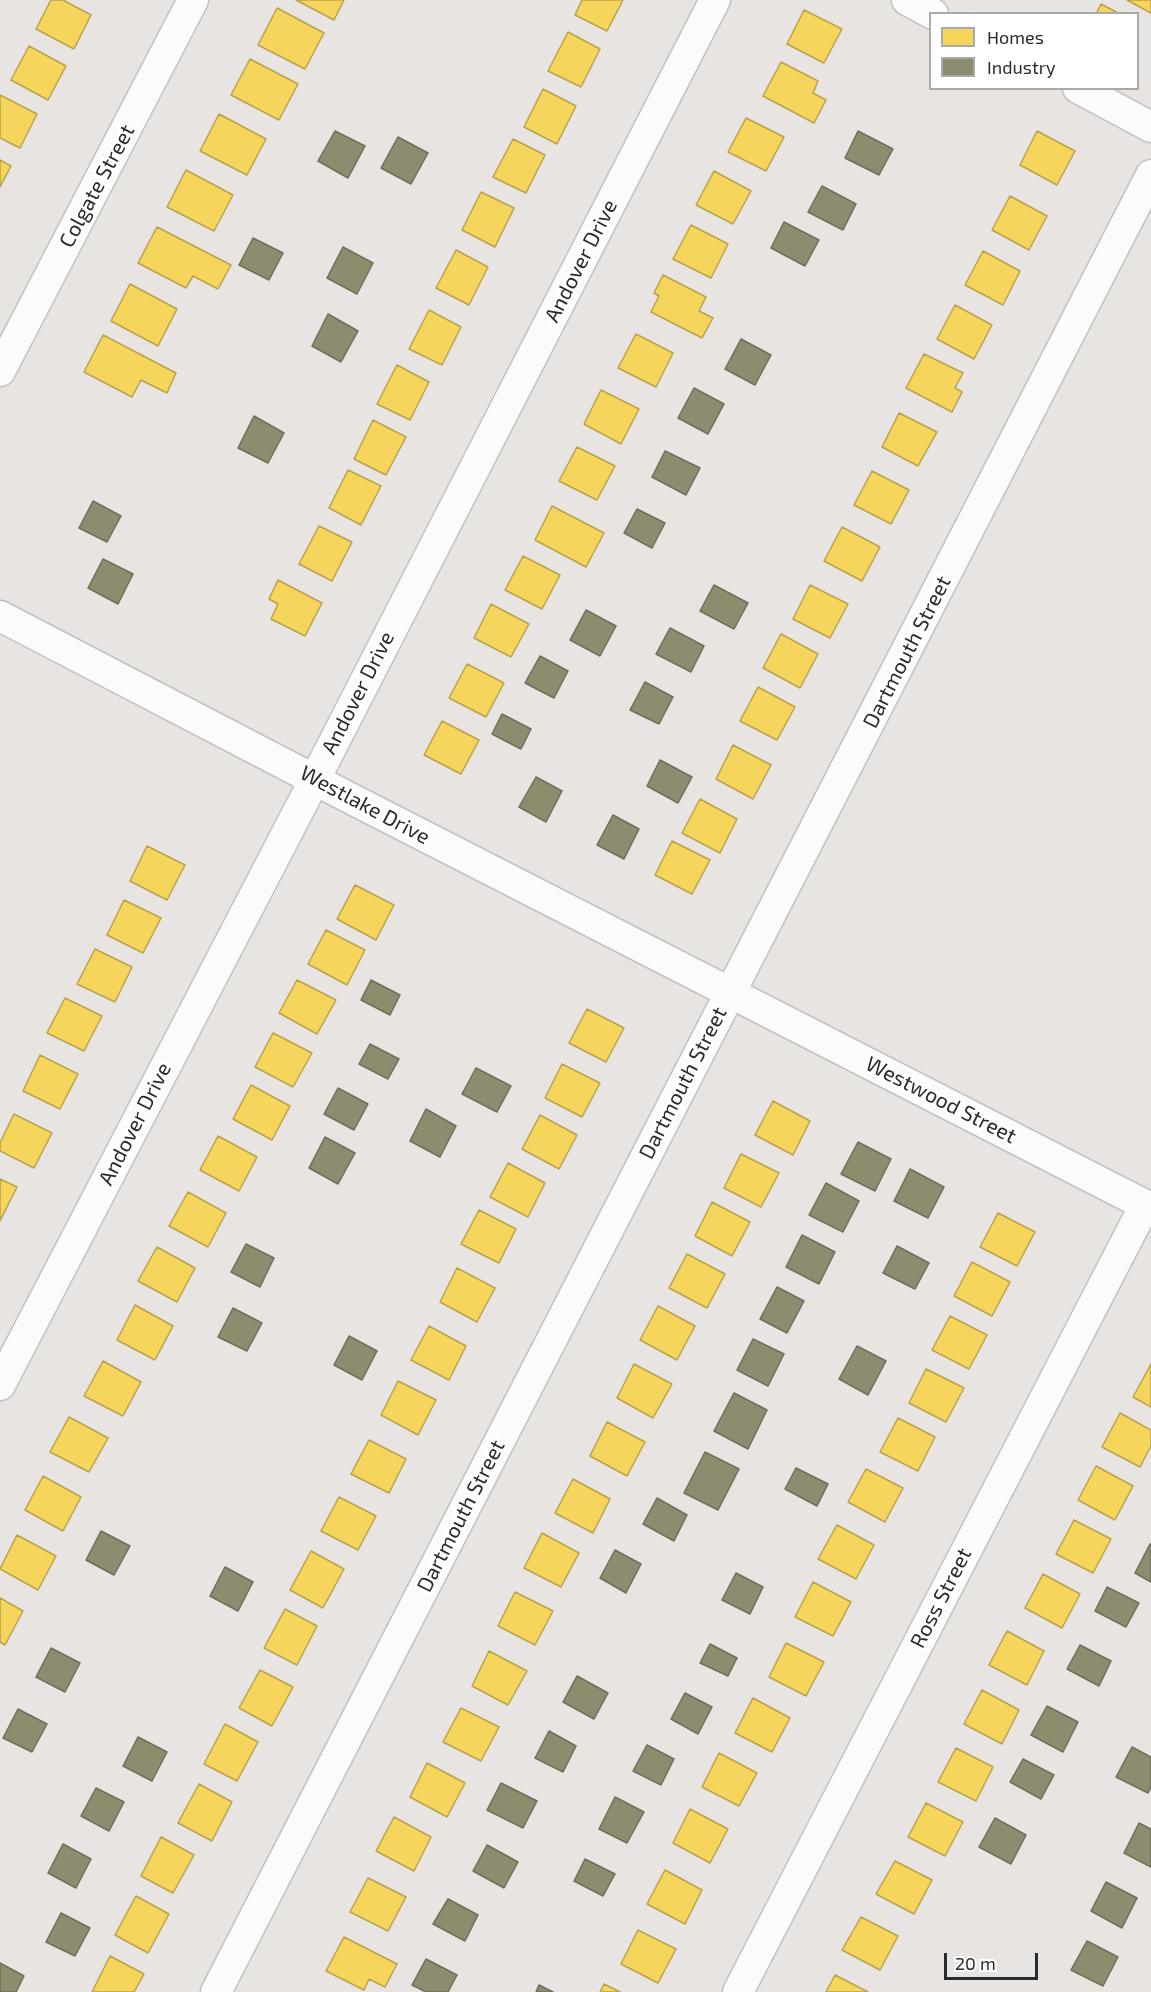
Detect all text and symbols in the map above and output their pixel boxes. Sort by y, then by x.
legend [929,12,1139,90]
text: Homes [987,26,1044,48]
text: Industry [987,56,1056,78]
street label: Colgate Street [54,120,140,252]
street label: Andover Drive [539,195,623,327]
street label: Dartmouth Street [858,572,956,732]
street label: Andover Drive [316,627,400,759]
street label: Westlake Drive [296,760,434,850]
street label: Dartmouth Street [634,1003,732,1163]
street label: Westwood Street [861,1051,1021,1149]
street label: Andover Drive [93,1058,177,1190]
street label: Dartmouth Street [412,1436,510,1596]
street label: Ross Street [905,1544,977,1652]
scale bar [947,1941,1042,1979]
text: 20 m [955,1952,996,1974]

